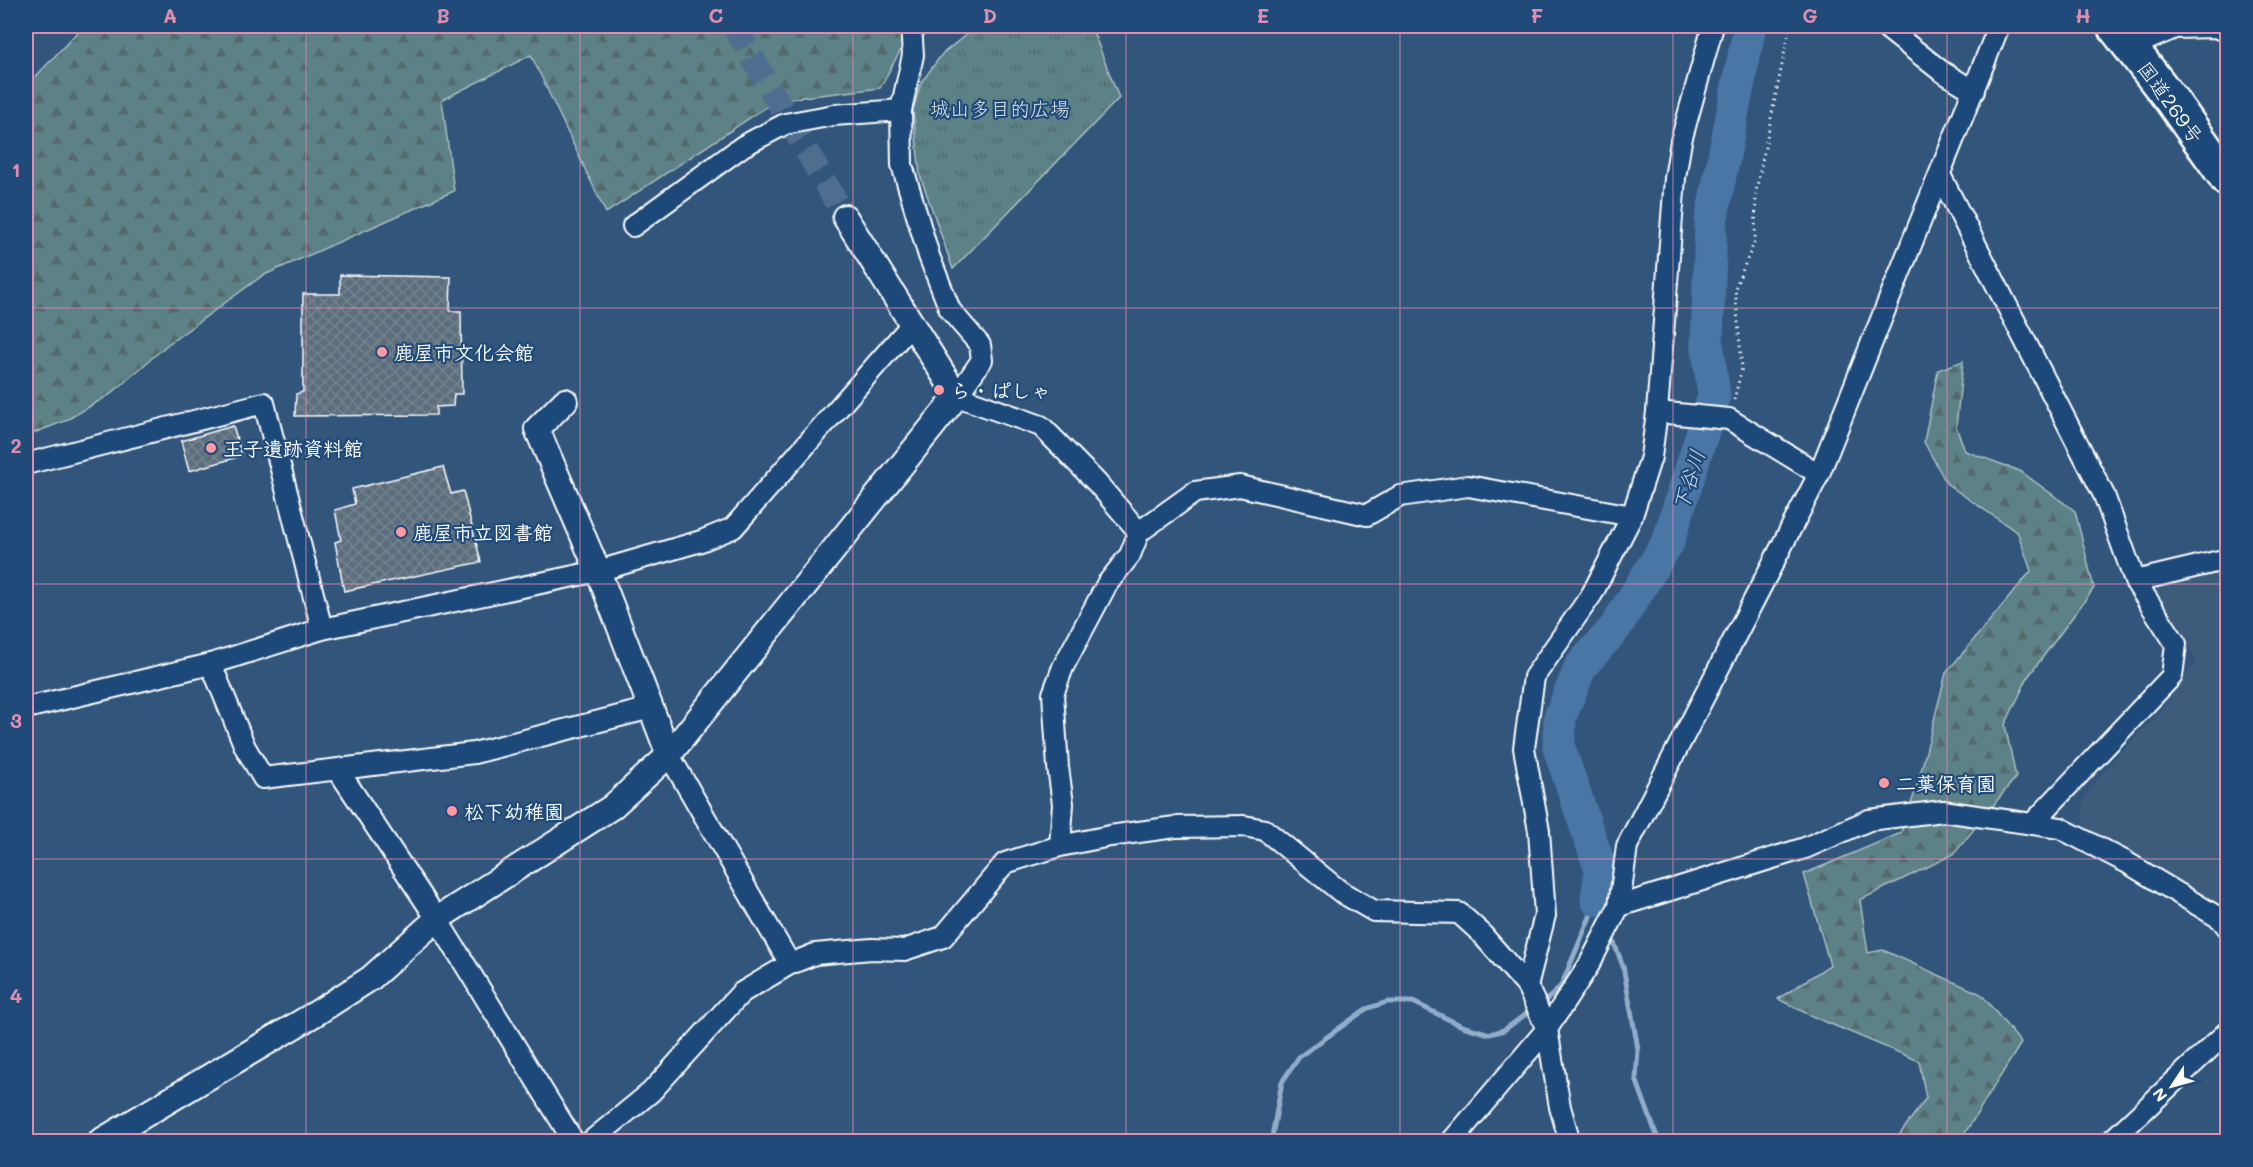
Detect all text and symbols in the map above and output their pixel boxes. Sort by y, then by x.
text: A [163,2,177,28]
text: B [436,2,450,28]
text: C [709,2,724,28]
text: D [983,2,997,28]
text: E [1257,2,1269,28]
text: F [1531,2,1544,28]
text: G [1802,2,1818,28]
text: H [2075,2,2091,28]
street label: 国道269号 [2133,56,2209,148]
park label: 城山多目的広場 [930,95,1070,121]
text: 1 [12,156,20,182]
place label: 鹿屋市文化会館 [394,339,534,365]
marker: 鹿屋市文化会館 [375,345,389,359]
place label: ら・ぱしゃ [951,377,1051,403]
marker: ら・ぱしゃ [932,383,946,397]
text: 2 [10,432,22,458]
place label: 王子遺跡資料館 [223,435,363,461]
marker: 王子遺跡資料館 [204,441,218,455]
water label: 下谷川 [1666,446,1710,514]
place label: 鹿屋市立図書館 [413,519,553,545]
marker: 鹿屋市立図書館 [394,525,408,539]
text: 3 [10,707,22,733]
place label: 二葉保育園 [1896,770,1996,796]
marker: 二葉保育園 [1877,776,1891,790]
place label: 松下幼稚園 [464,798,564,824]
marker: 松下幼稚園 [445,804,459,818]
text: 4 [10,982,23,1008]
north arrow [2142,1056,2202,1116]
text: N [2147,1084,2172,1106]

